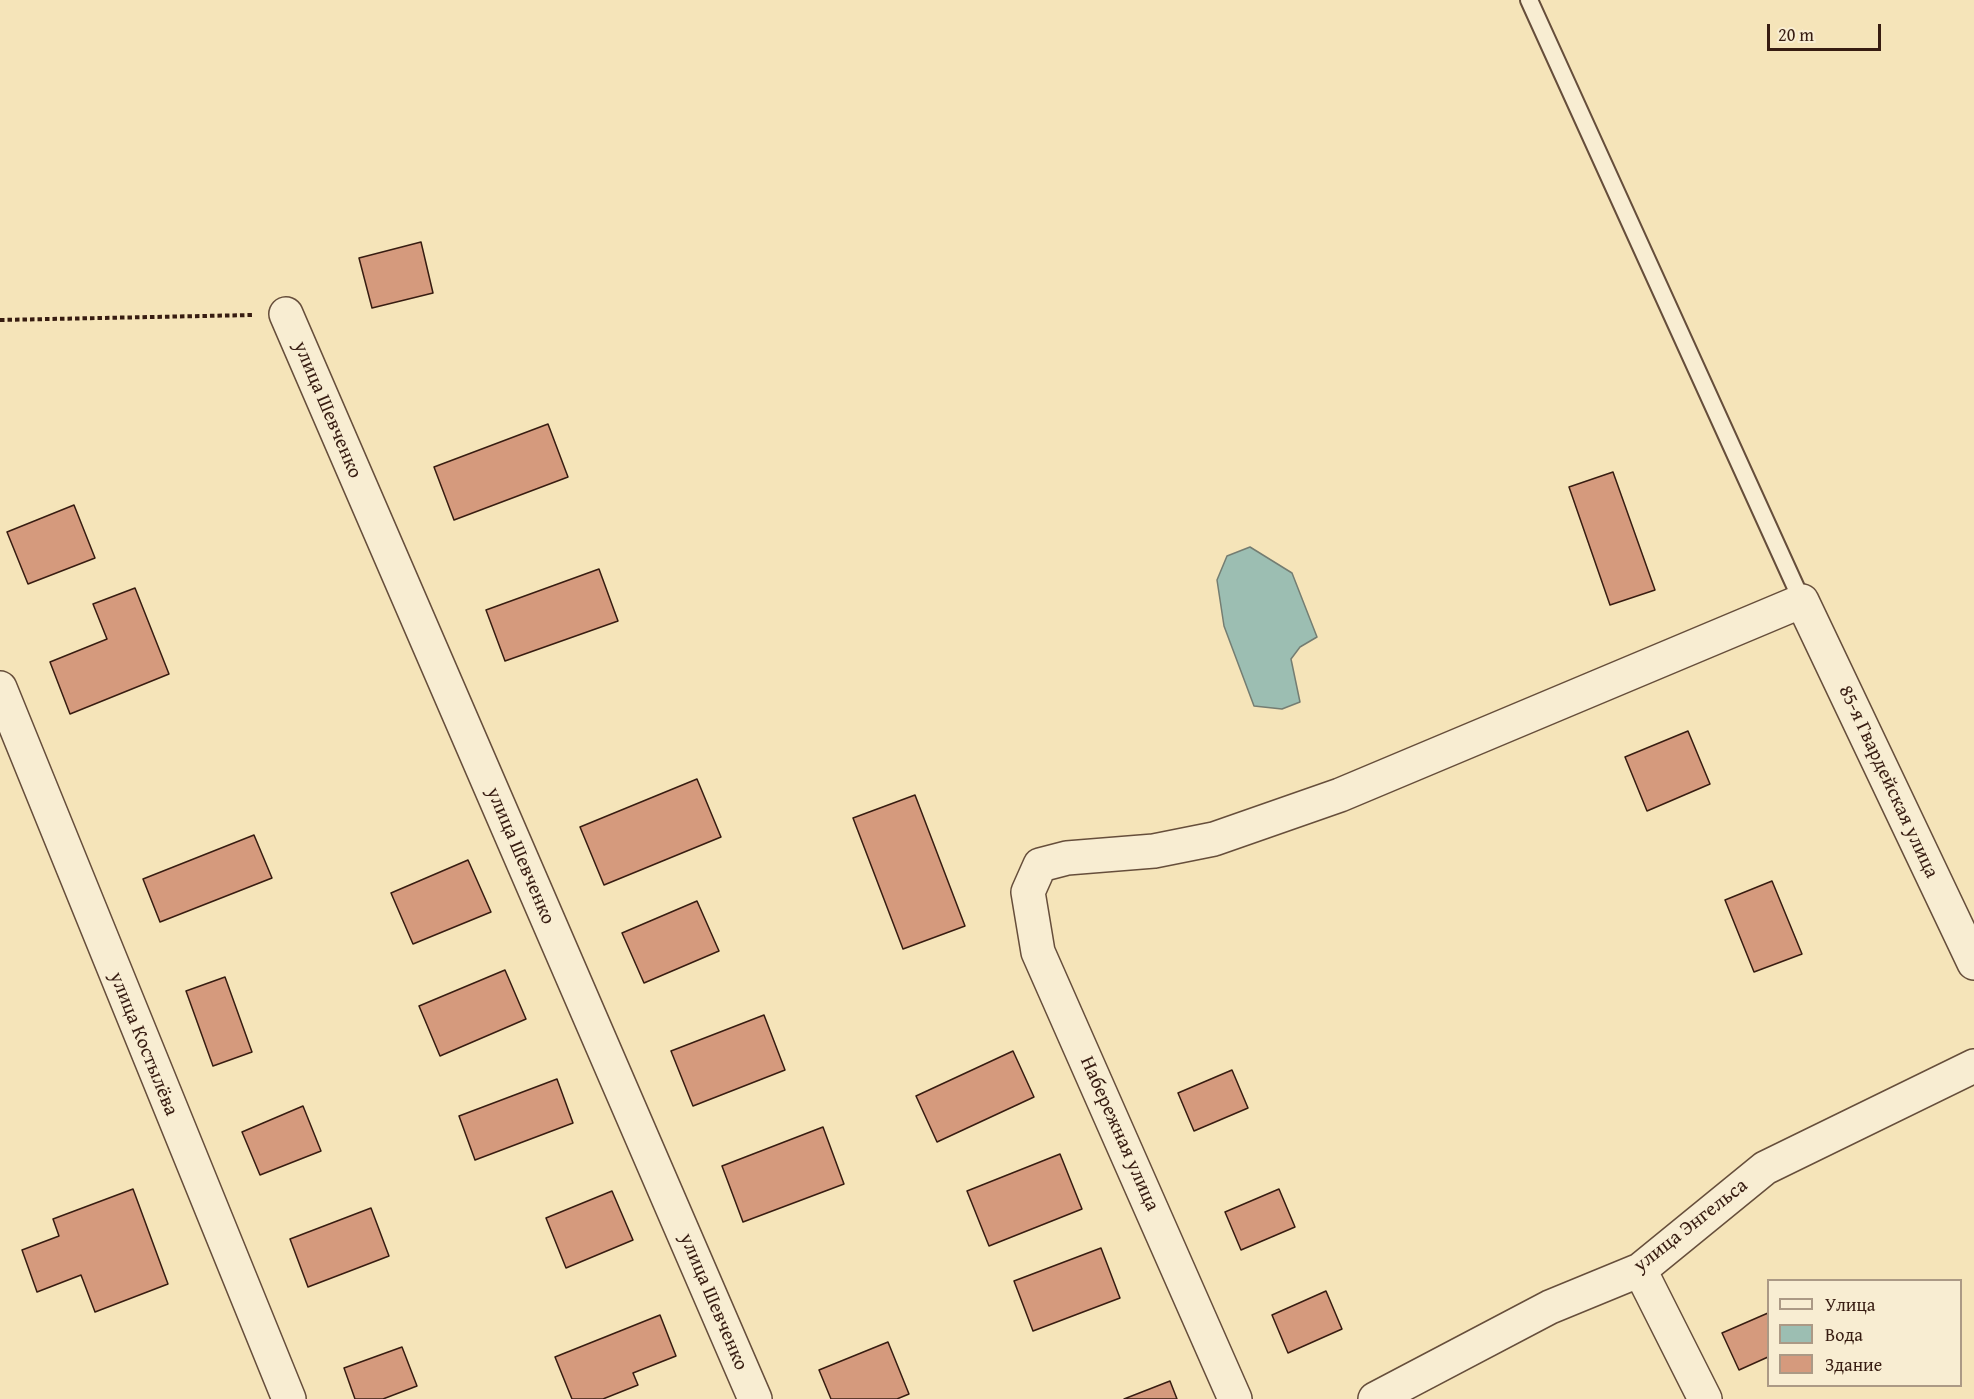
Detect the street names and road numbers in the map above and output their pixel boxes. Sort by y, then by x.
street label: улица Шевченко [287,338,367,482]
street label: 85-я Гвардейская улица [1833,682,1943,882]
street label: улица Шевченко [480,784,560,928]
street label: улица Костылёва [103,969,183,1119]
street label: Набережная улица [1074,1053,1164,1215]
street label: улица Энгельса [1629,1174,1753,1278]
street label: улица Шевченко [673,1230,753,1374]

